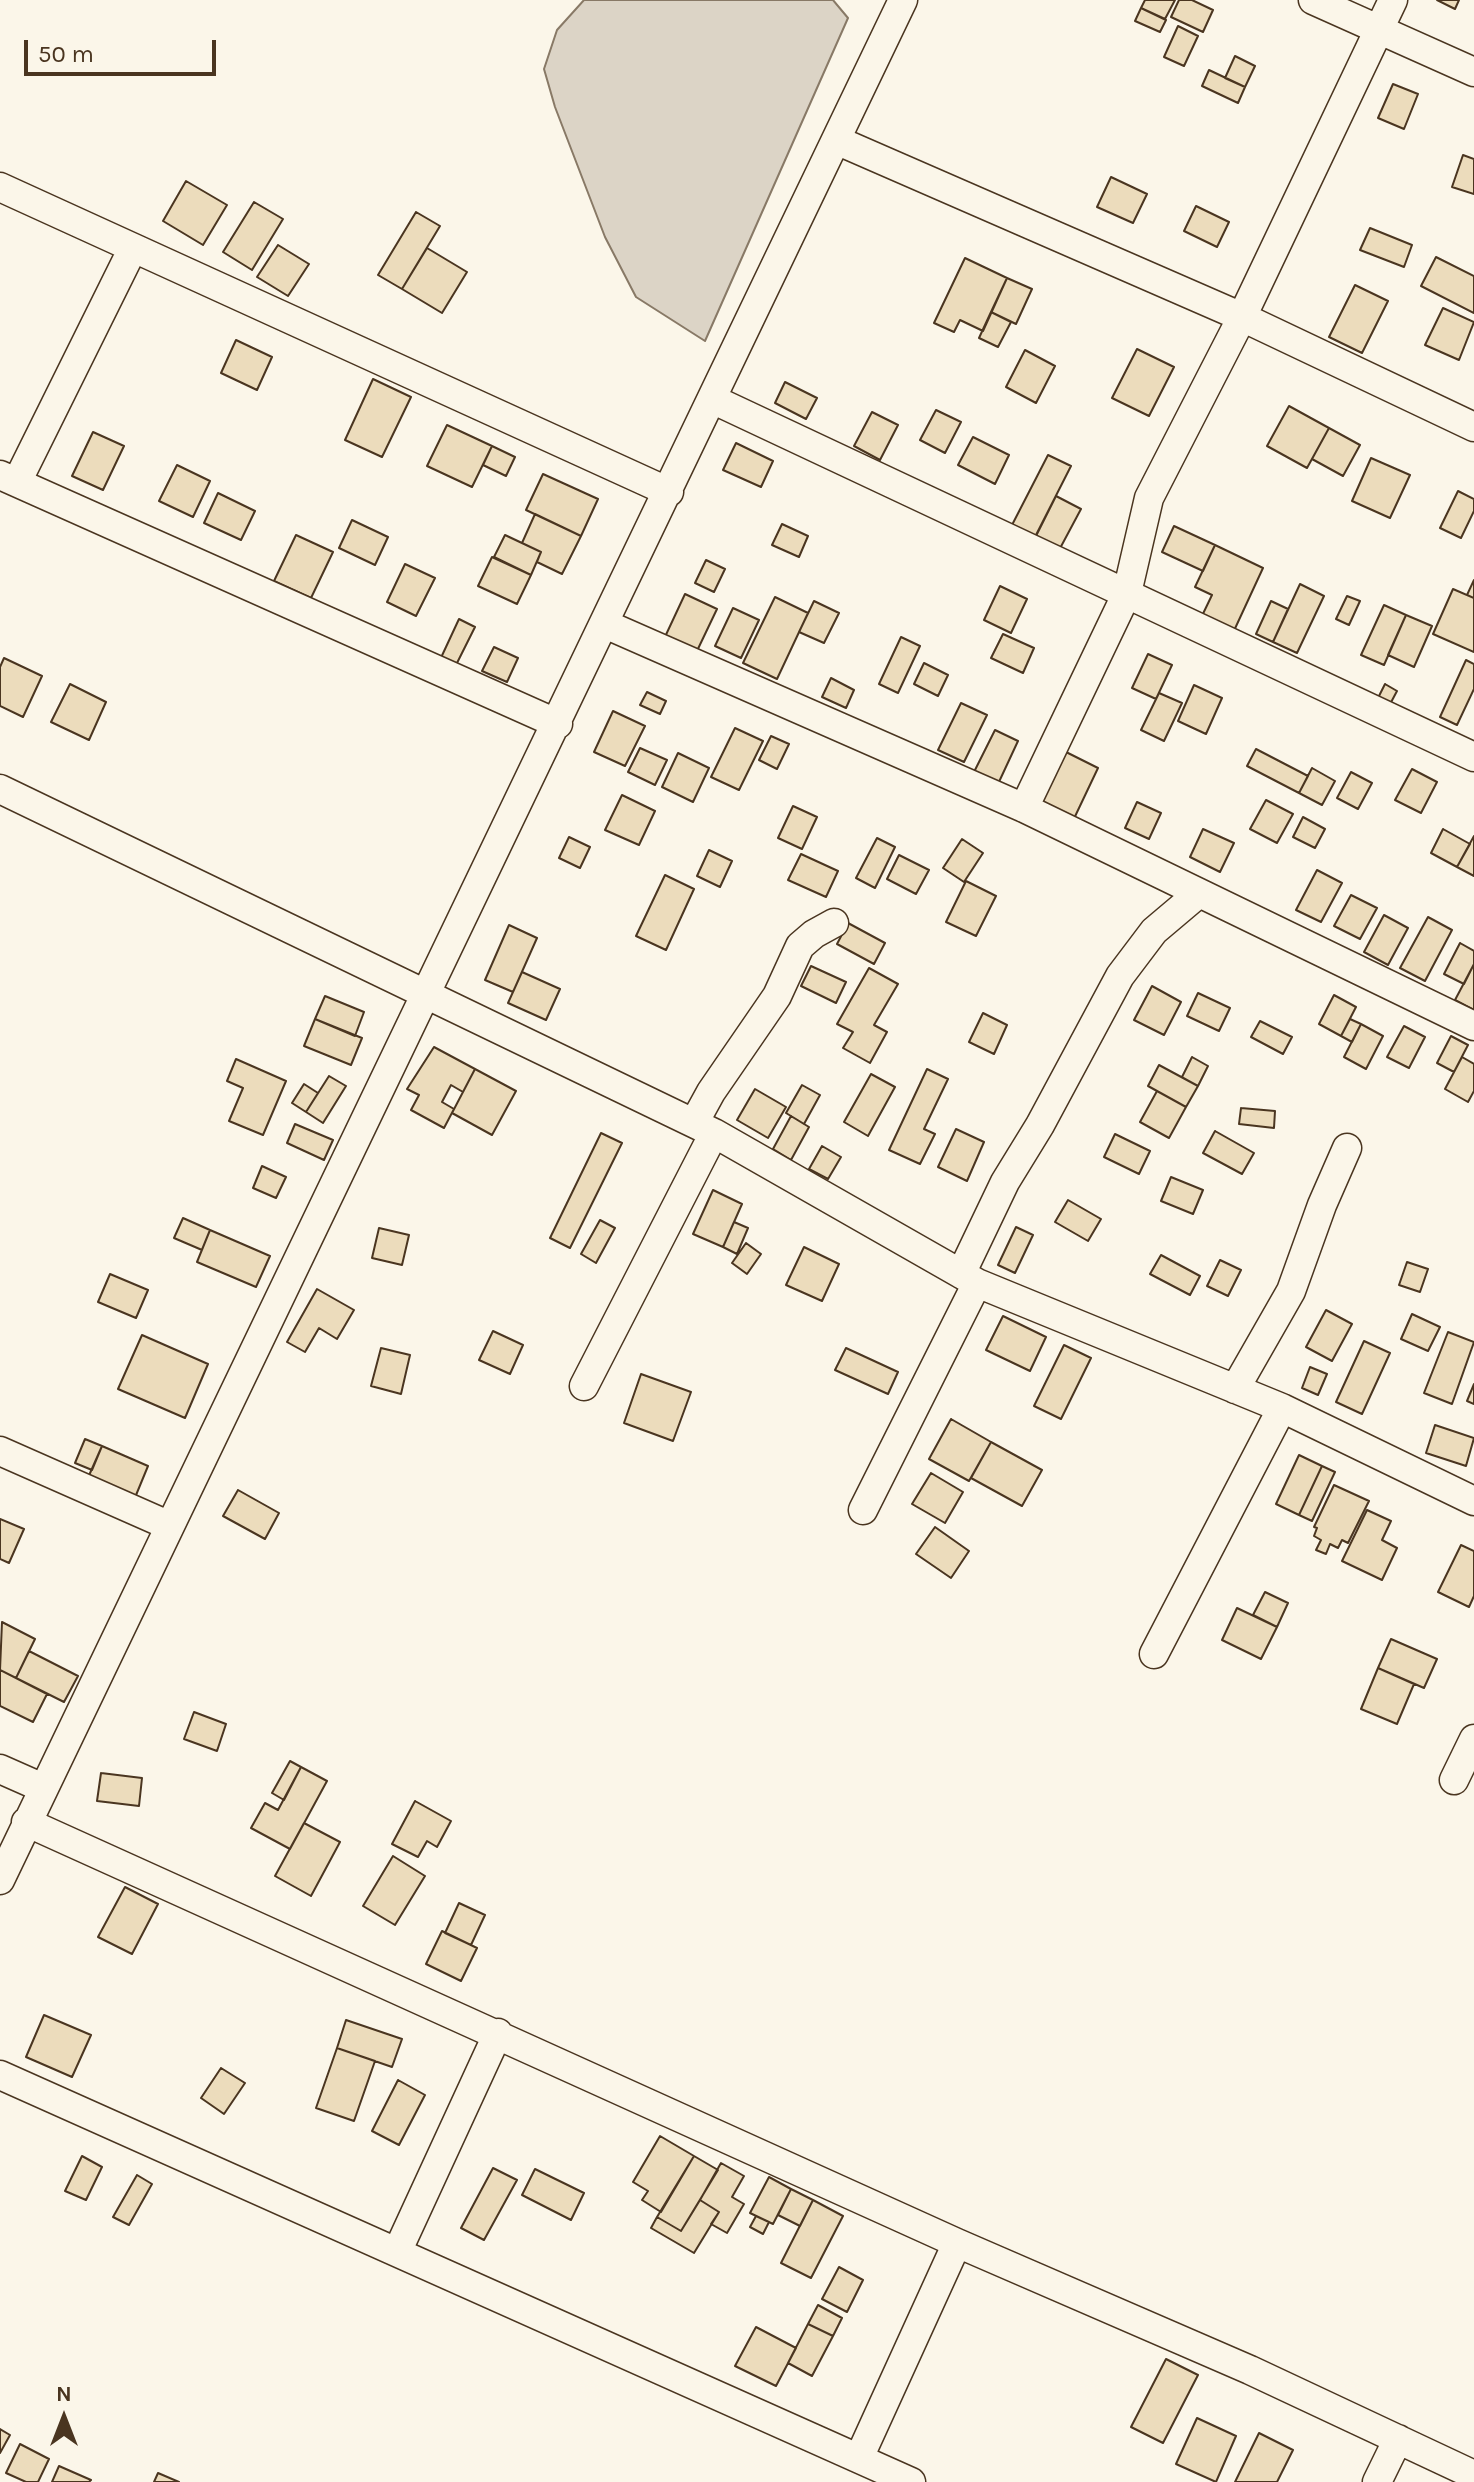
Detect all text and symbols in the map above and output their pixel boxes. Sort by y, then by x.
scale bar [28,24,220,74]
text: 50 m [38,40,94,68]
north arrow [24,2378,104,2458]
text: N [56,2381,72,2407]

